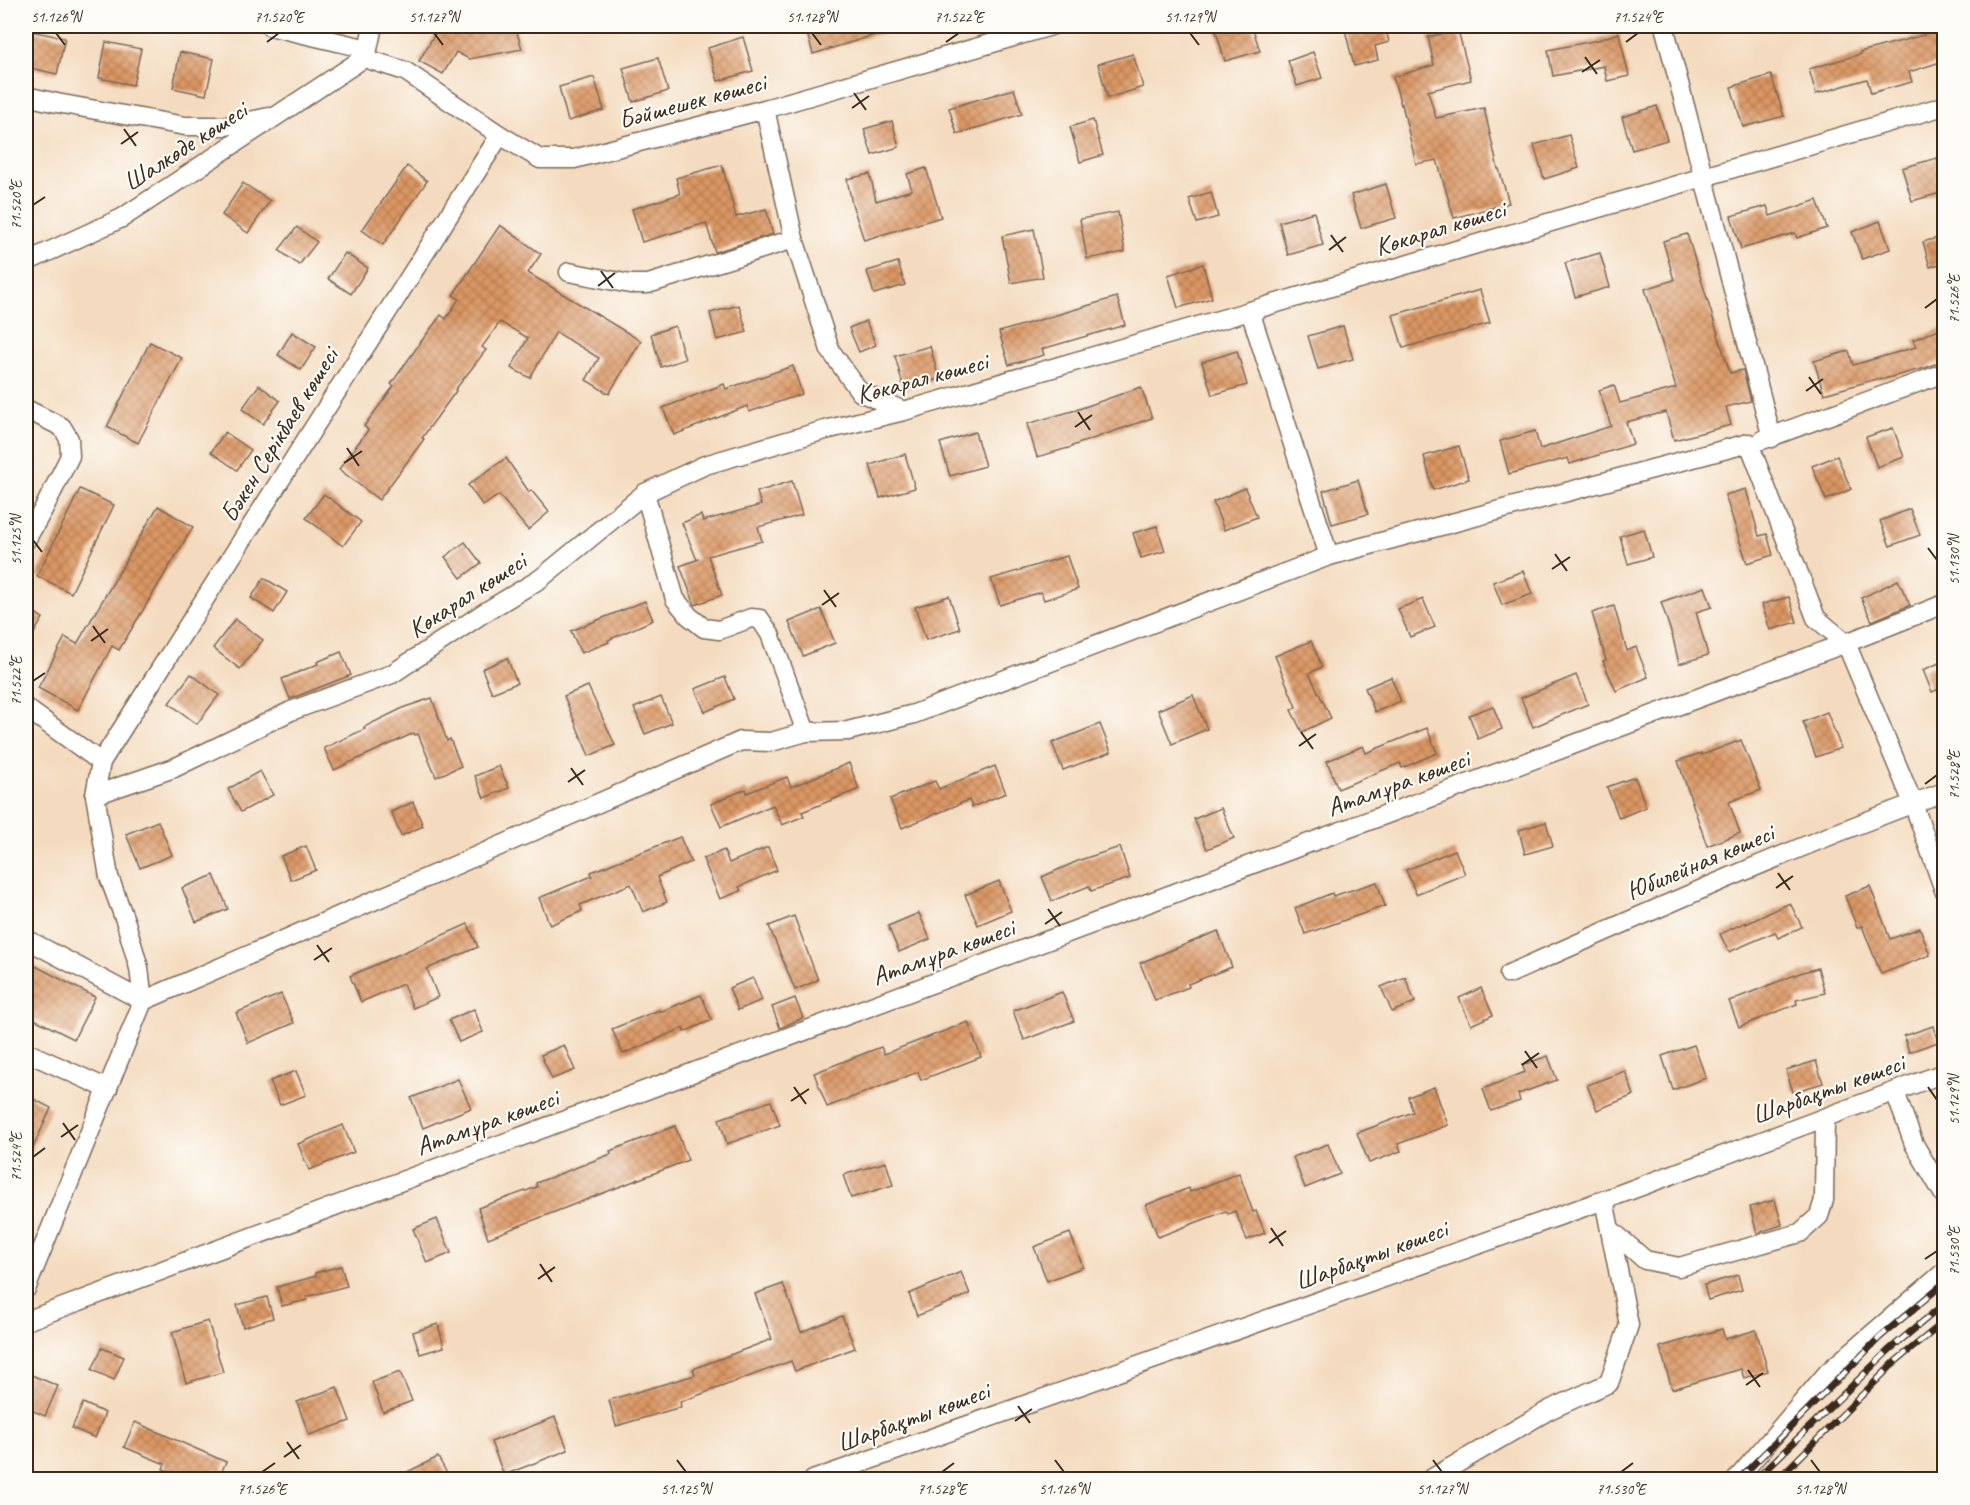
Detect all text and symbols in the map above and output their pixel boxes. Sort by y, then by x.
text: 51.126°N [31,8,84,27]
text: 71.520°E [255,8,306,27]
text: 51.127°N [409,8,462,27]
text: 51.128°N [787,8,840,27]
text: 71.522°E [935,8,986,27]
text: 51.129°N [1165,8,1218,27]
text: 71.524°E [1614,8,1665,27]
street label: Бәйшешек көшесі [615,65,772,136]
street label: Шалкөде көшесі [117,92,256,198]
text: 71.520°E [7,178,26,229]
street label: Көкарал көшесі [1371,192,1512,263]
text: 71.526°E [1945,272,1964,323]
street label: Бәкен Серікбаев көшесі [212,339,347,528]
street label: Көкарал көшесі [853,344,994,411]
text: 51.125°N [7,512,26,565]
text: 51.130°N [1945,532,1964,585]
street label: Көкарал көшесі [402,543,535,645]
text: 71.522°E [7,654,26,705]
street label: Атамұра көшесі [1322,741,1477,824]
text: 71.528°E [1945,748,1964,799]
street label: Юбилейная көшесі [1621,815,1782,908]
street label: Атамұра көшесі [867,910,1022,993]
street label: Шарбақты көшесі [1747,1045,1912,1132]
text: 51.129°N [1945,1072,1964,1125]
street label: Атамұра көшесі [411,1080,566,1163]
text: 71.524°E [7,1130,26,1181]
street label: Шарбақты көшесі [1290,1211,1455,1298]
text: 71.530°E [1945,1224,1964,1275]
street label: Шарбақты көшесі [832,1373,997,1460]
text: 71.526°E [238,1480,289,1499]
text: 51.125°N [661,1480,714,1499]
text: 71.528°E [918,1480,969,1499]
text: 51.126°N [1039,1480,1092,1499]
text: 51.127°N [1417,1480,1470,1499]
text: 71.530°E [1597,1480,1648,1499]
text: 51.128°N [1795,1480,1848,1499]

